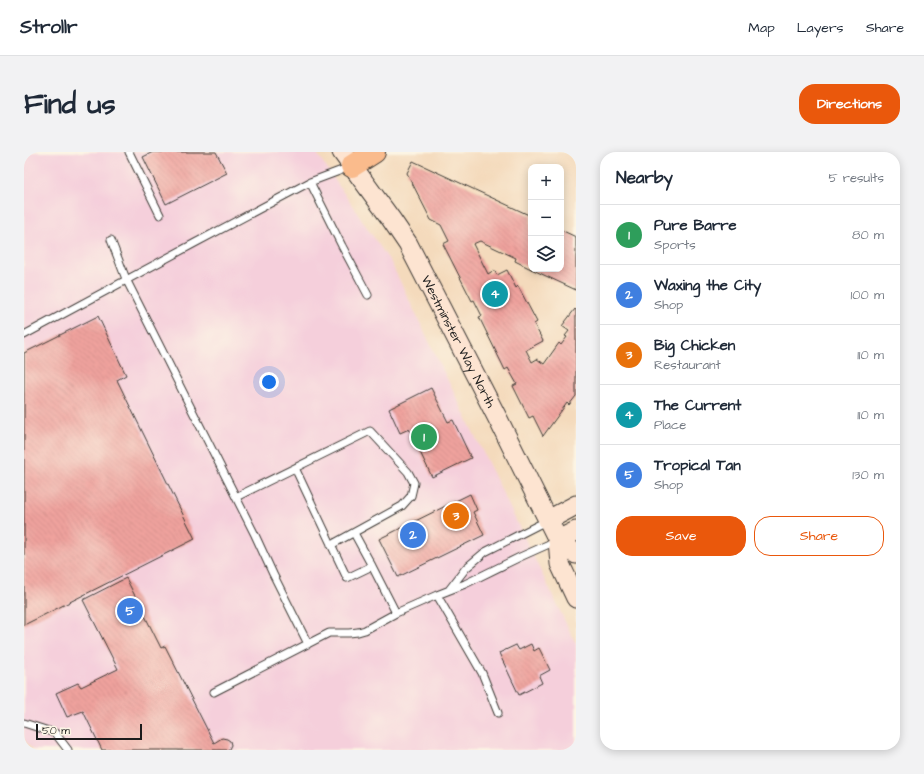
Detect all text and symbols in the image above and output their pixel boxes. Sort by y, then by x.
text: Strollr [20,14,78,41]
text: Map [748,18,775,38]
text: Layers [797,18,844,38]
text: Share [866,18,904,38]
button: Directions [799,84,900,124]
text: Find us [24,85,115,124]
map controls [528,164,564,272]
button: + [528,164,564,200]
text: Nearby [616,166,673,190]
text: 5 results [828,169,884,187]
button: − [528,200,564,236]
text: Pure Barre [654,215,737,236]
text: 1 [628,226,630,244]
text: 80 m [852,226,884,244]
button: layers [528,236,564,272]
text: Sports [654,236,696,254]
street label: Westminster Way North [417,272,500,411]
text: Waxing the City [654,275,761,296]
pin: 4 [482,279,508,309]
text: 2 [625,286,633,304]
text: 100 m [851,286,884,304]
text: Shop [654,296,683,314]
text: Big Chicken [654,335,735,356]
text: 3 [626,346,632,364]
text: 110 m [857,346,884,364]
text: Restaurant [654,356,721,374]
your location [259,372,279,392]
text: The Current [654,395,741,416]
text: 4 [625,406,633,424]
text: 110 m [857,406,884,424]
text: Place [654,416,686,434]
pin: 1 [411,422,437,452]
text: Tropical Tan [654,455,741,476]
text: 5 [624,466,634,484]
text: 130 m [852,466,884,484]
text: Shop [654,476,683,494]
pin: 3 [443,501,469,531]
button: Save [616,516,746,556]
button: Share [754,516,884,556]
pin: 2 [400,520,426,550]
pin: 5 [117,596,143,626]
scale bar [36,722,142,741]
text: 50 m [42,723,70,738]

